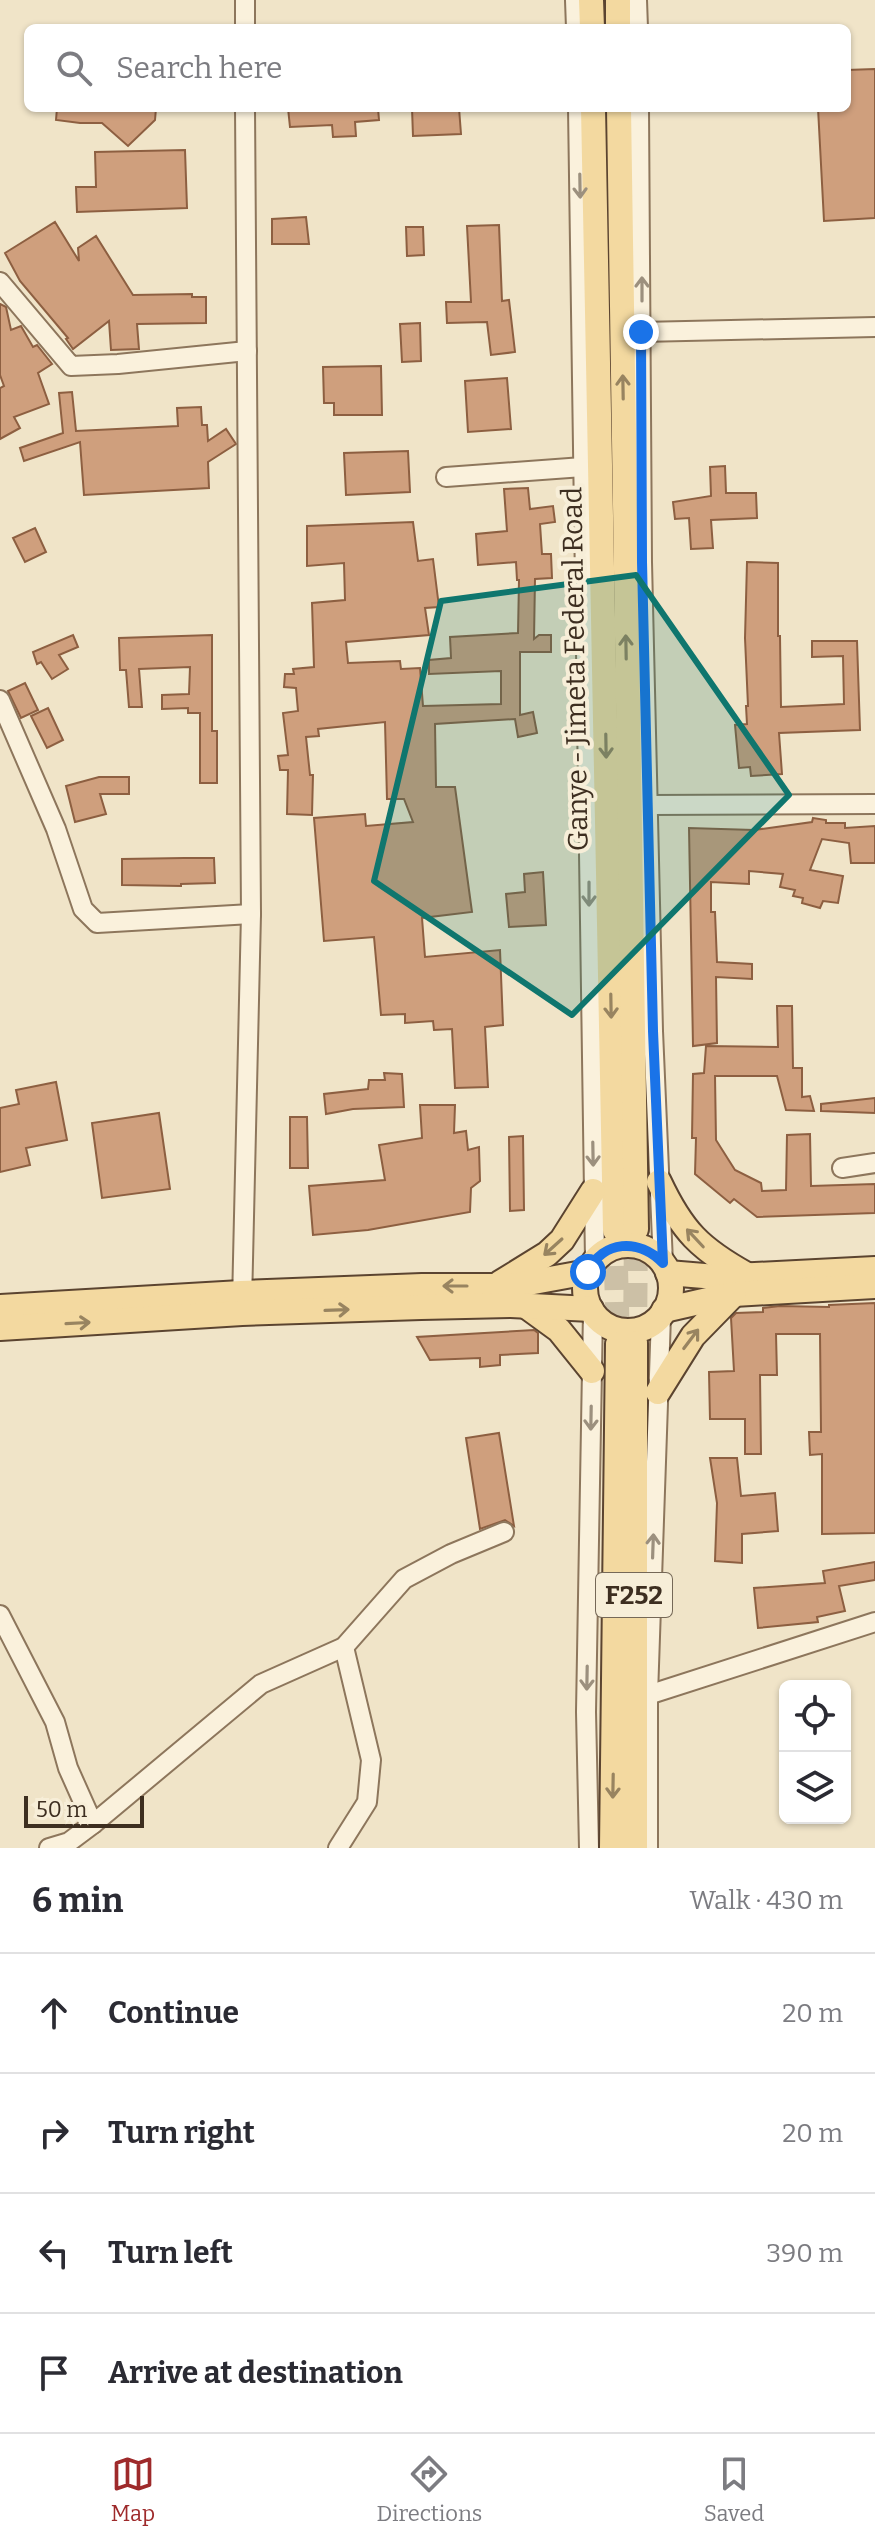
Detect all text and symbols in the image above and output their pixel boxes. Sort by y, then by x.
search box [24,24,851,112]
icon: search [52,46,96,90]
text: Search here [116,50,283,86]
one-way arrow [572,172,588,199]
one-way arrow [634,276,650,303]
route end [623,314,659,350]
one-way arrow [615,374,631,401]
street label: Ganye - Jimeta Federal Road [555,487,595,851]
one-way arrow [618,634,634,661]
one-way arrow [598,732,614,759]
one-way arrow [581,880,596,907]
one-way arrow [603,992,618,1019]
one-way arrow [585,1140,600,1167]
one-way arrow [686,1229,705,1248]
one-way arrow [544,1238,564,1256]
route start [570,1254,606,1290]
one-way arrow [442,1278,469,1294]
one-way arrow [324,1303,350,1318]
one-way arrow [64,1315,91,1330]
one-way arrow [683,1329,700,1350]
one-way arrow [583,1404,599,1431]
one-way arrow [646,1533,661,1560]
road number: F252 [596,1573,672,1617]
one-way arrow [579,1664,594,1691]
map controls [779,1680,851,1824]
button: locate [779,1680,851,1752]
button: layers [779,1752,851,1824]
one-way arrow [605,1772,620,1799]
scale bar [24,1792,144,1828]
text: 50 m [36,1796,87,1823]
text: 6 min [32,1880,123,1921]
text: Walk · 430 m [690,1885,843,1916]
icon: ahead [32,1991,76,2035]
text: Continue [108,1995,239,2031]
text: 20 m [782,1998,843,2029]
icon: right [32,2111,76,2155]
text: Turn right [108,2115,255,2151]
text: 20 m [782,2118,843,2149]
icon: left [32,2231,76,2275]
text: Turn left [108,2235,233,2271]
text: 390 m [766,2238,843,2269]
icon: arrive [32,2351,76,2395]
text: Arrive at destination [108,2355,403,2391]
tab: Map [111,2452,155,2527]
tab: Directions [377,2452,482,2527]
tab: Saved [704,2452,764,2527]

